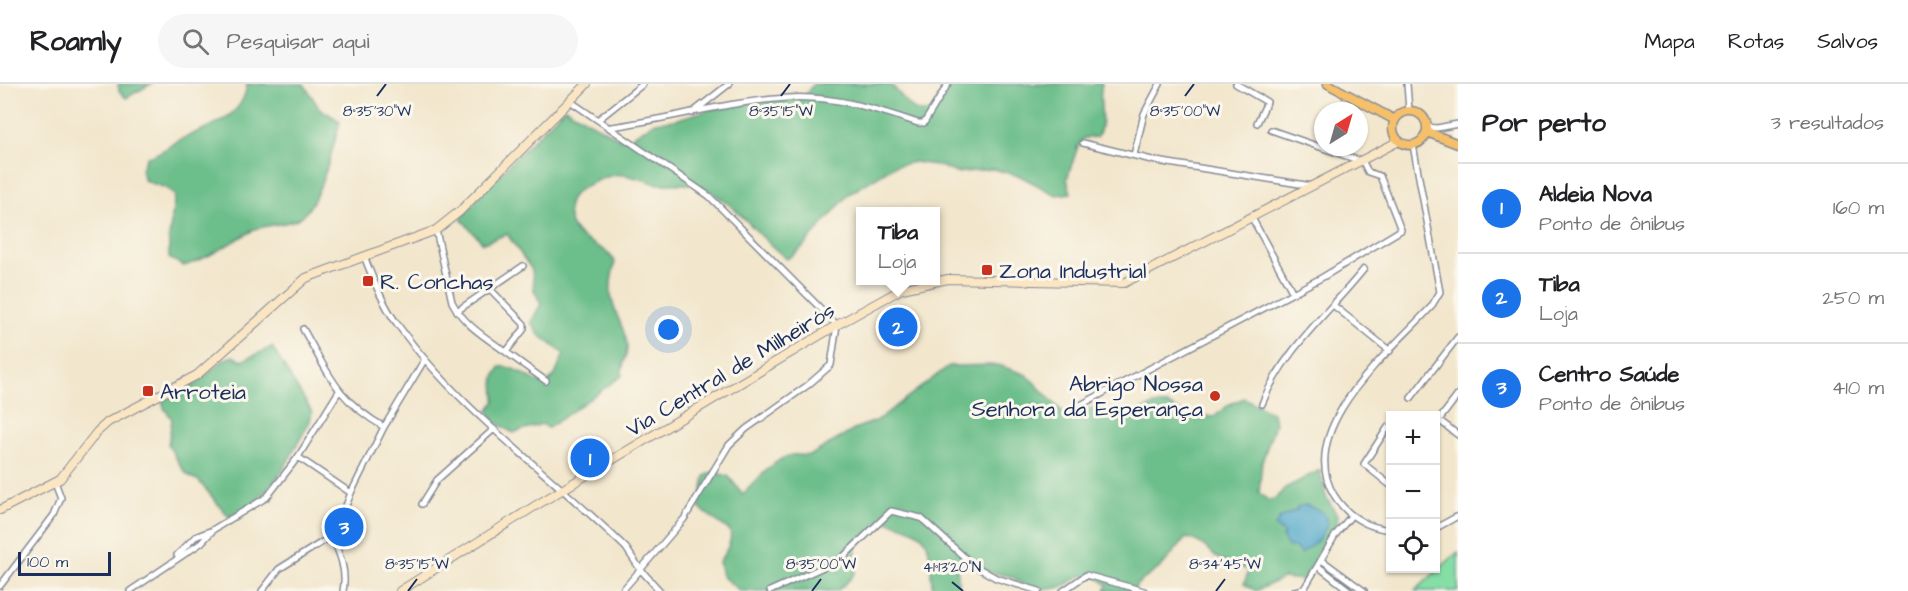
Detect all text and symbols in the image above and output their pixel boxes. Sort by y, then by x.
search box [158,14,578,68]
text: Roamly [30,22,122,61]
icon: search [179,25,212,58]
text: Pesquisar aqui [227,26,370,57]
text: Mapa [1644,27,1695,56]
text: Rotas [1728,27,1784,56]
text: Salvos [1817,27,1878,56]
text: 8°35'30"W [343,101,411,122]
text: 8°35'15"W [749,101,813,122]
text: 8°35'00"W [1150,101,1220,122]
north arrow [1314,102,1368,156]
text: Por perto [1482,105,1606,141]
text: 3 resultados [1771,109,1884,137]
text: Aldeia Nova [1539,179,1652,210]
text: 1 [1500,194,1503,222]
text: 160 m [1833,194,1884,222]
popup [856,207,940,285]
text: Ponto de ônibus [1539,210,1685,238]
text: Tiba [878,217,918,248]
text: Loja [878,248,917,276]
place label: Zona Industrial [999,256,1146,287]
marker: Zona Industrial [980,263,994,277]
place label: R. Conchas [380,267,494,298]
text: Tiba [1539,269,1580,300]
marker: R. Conchas [361,274,375,288]
text: 2 [1496,284,1507,312]
text: 250 m [1822,284,1884,312]
street label: Via Central de Milheirós [620,296,841,445]
text: Loja [1539,300,1578,328]
pin: 2 [878,304,918,350]
your location [654,315,683,344]
text: Centro Saúde [1539,359,1679,390]
place label: Abrigo Nossa Senhora da Esperança [972,369,1203,425]
text: 3 [1496,374,1507,402]
text: 410 m [1832,374,1884,402]
place label: Arroteia [160,377,246,408]
marker: Arroteia [141,384,155,398]
marker: Abrigo Nossa Senhora da Esperança [1208,389,1222,403]
text: Ponto de ônibus [1539,390,1685,418]
map controls [1386,411,1440,573]
button: + [1386,411,1440,465]
pin: 1 [570,436,610,481]
button: − [1386,465,1440,519]
pin: 3 [324,504,364,550]
button: locate [1386,519,1440,573]
scale bar [18,549,111,576]
text: 100 m [27,551,68,573]
text: 8°35'15"W [385,554,449,575]
text: 8°35'00"W [786,554,856,575]
text: 8°34'45"W [1189,554,1261,575]
text: 41°13'20"N [923,557,981,578]

